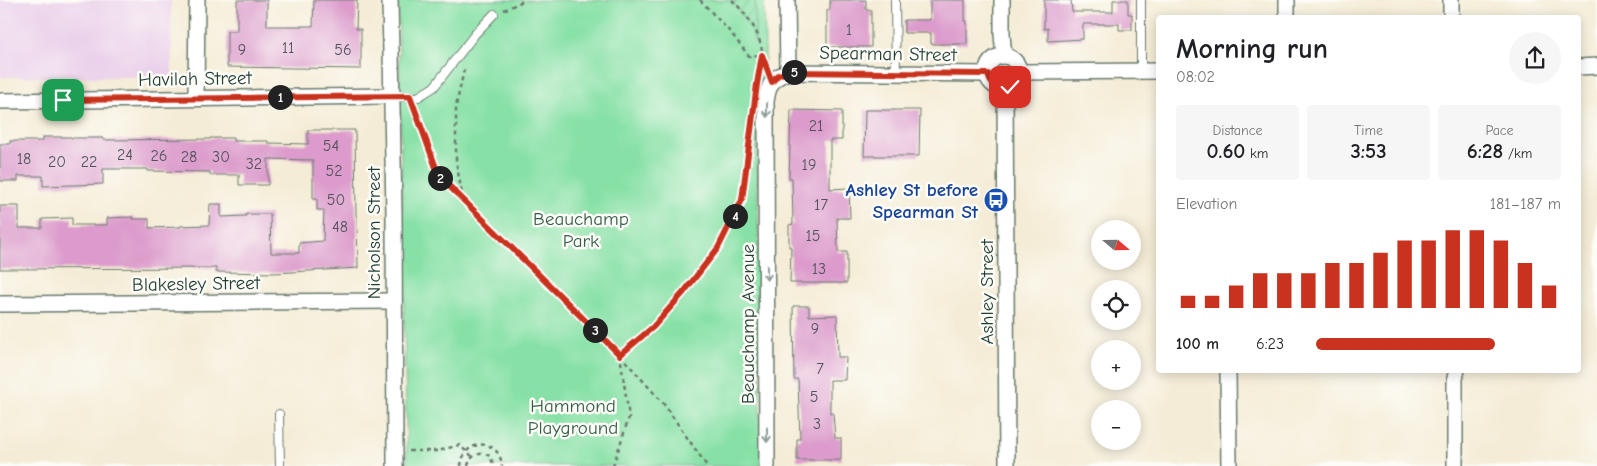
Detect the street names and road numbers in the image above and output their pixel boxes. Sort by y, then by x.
street label: Spearman Street [819,42,957,66]
street label: Havilah Street [138,67,253,91]
street label: Nicholson Street [363,166,385,299]
street label: Ashley Street [976,239,998,345]
street label: Beauchamp Avenue [737,244,759,404]
street label: Blakesley Street [132,272,261,296]

